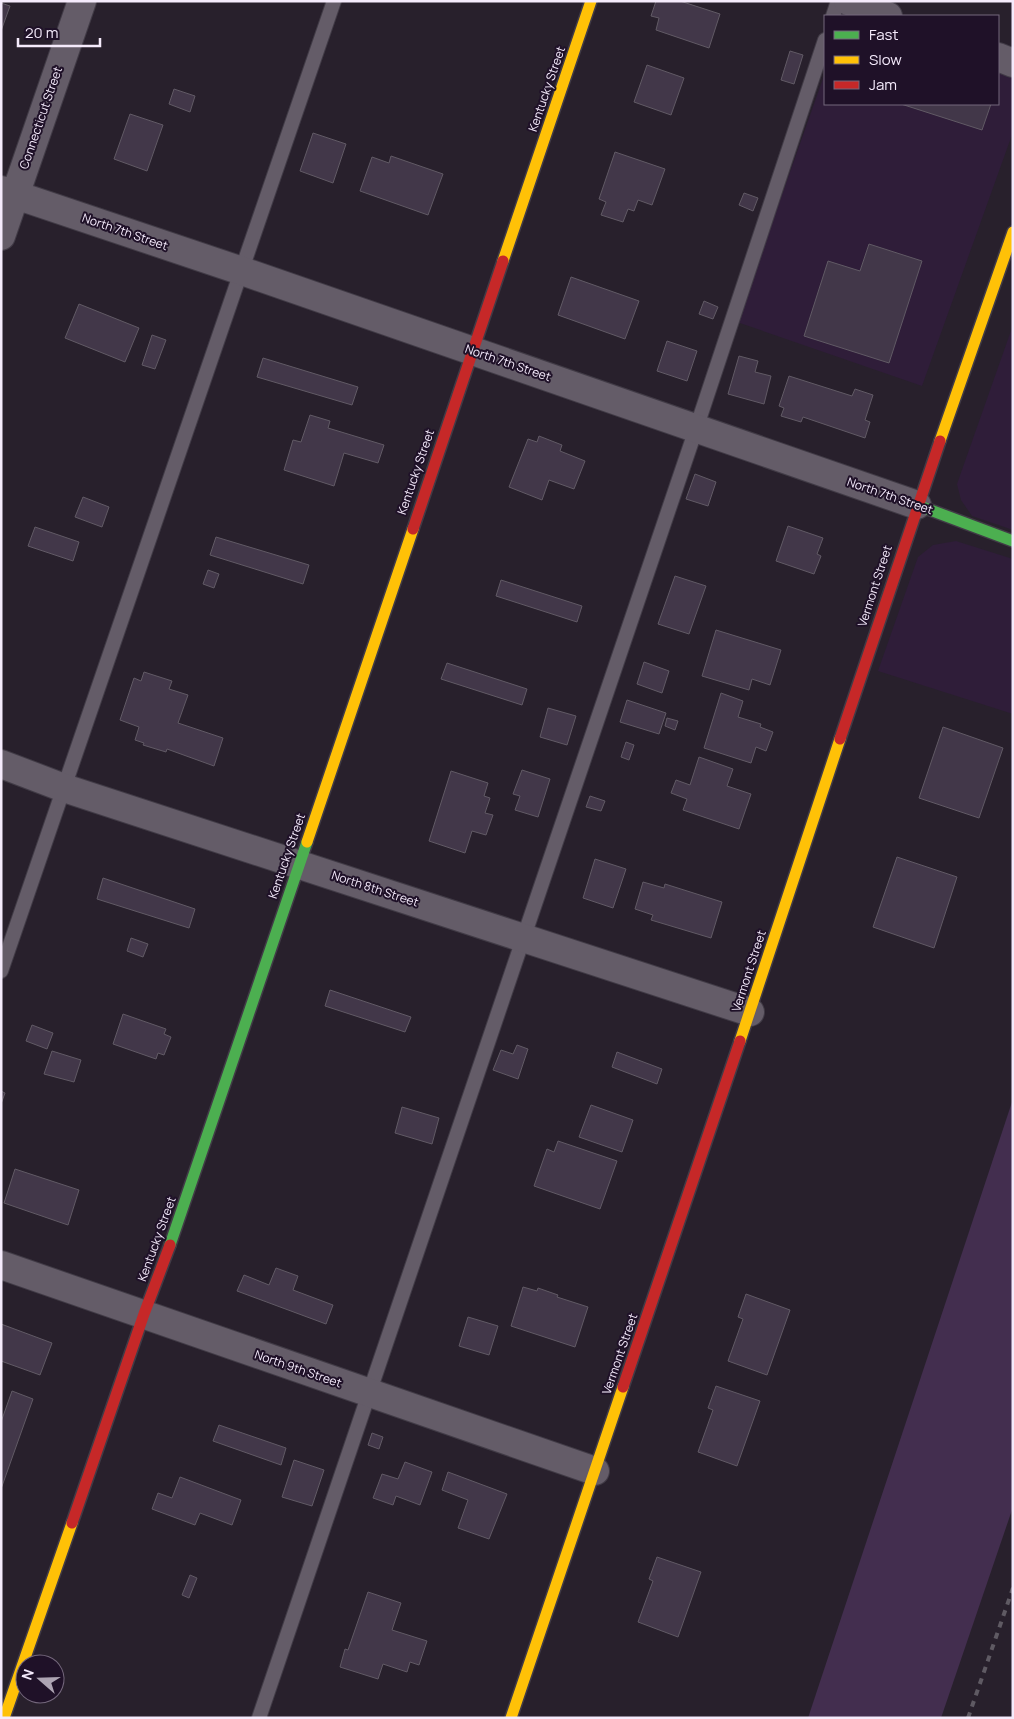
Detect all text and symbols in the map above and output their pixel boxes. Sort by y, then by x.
scale bar [18,15,100,47]
legend [824,15,999,105]
text: 20 m [25,22,58,43]
text: Fast [869,24,898,45]
street label: Kentucky Street [524,44,569,134]
text: Slow [869,49,902,70]
street label: Connecticut Street [15,64,66,171]
text: Jam [869,74,897,95]
street label: North 7th Street [80,209,170,254]
street label: North 7th Street [463,340,553,385]
street label: Kentucky Street [393,427,438,517]
street label: North 7th Street [845,473,935,518]
street label: Vermont Street [853,543,896,629]
street label: Kentucky Street [264,811,309,901]
street label: North 8th Street [329,866,421,911]
street label: Vermont Street [727,928,770,1014]
street label: Kentucky Street [133,1194,180,1284]
street label: Vermont Street [598,1311,641,1397]
street label: North 9th Street [252,1346,344,1391]
north arrow [15,1654,65,1704]
text: N [17,1666,38,1682]

